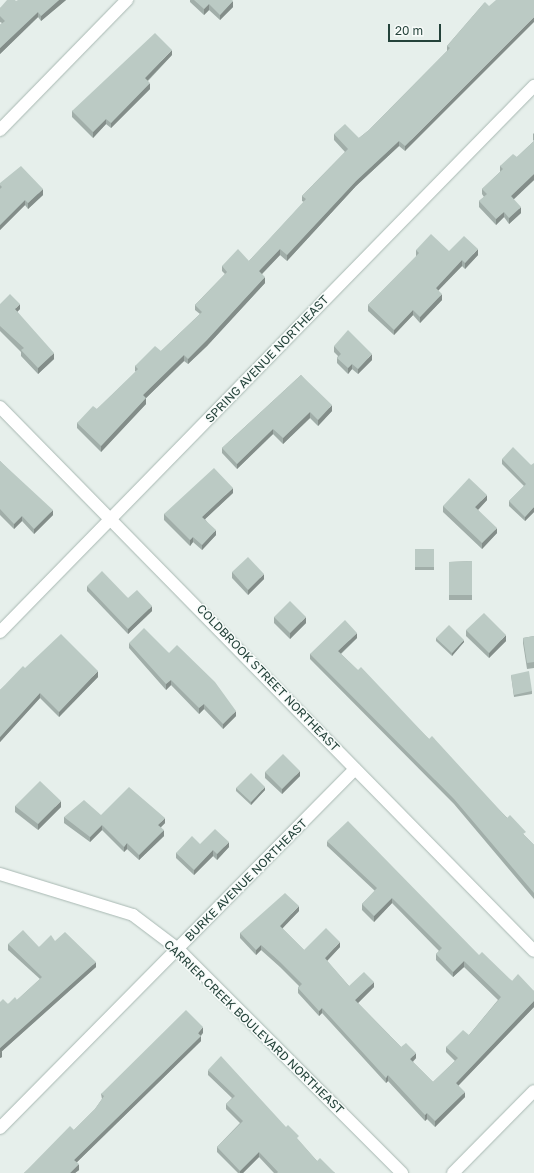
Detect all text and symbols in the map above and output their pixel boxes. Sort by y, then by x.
scale bar [390,16,443,42]
text: 20 m [395,23,423,38]
street label: SPRING AVENUE NORTHEAST [202,292,332,426]
street label: COLDBROOK STREET NORTHEAST [194,602,342,754]
street label: BURKE AVENUE NORTHEAST [182,816,310,944]
street label: CARRIER CREEK BOULEVARD NORTHEAST [161,937,347,1117]

